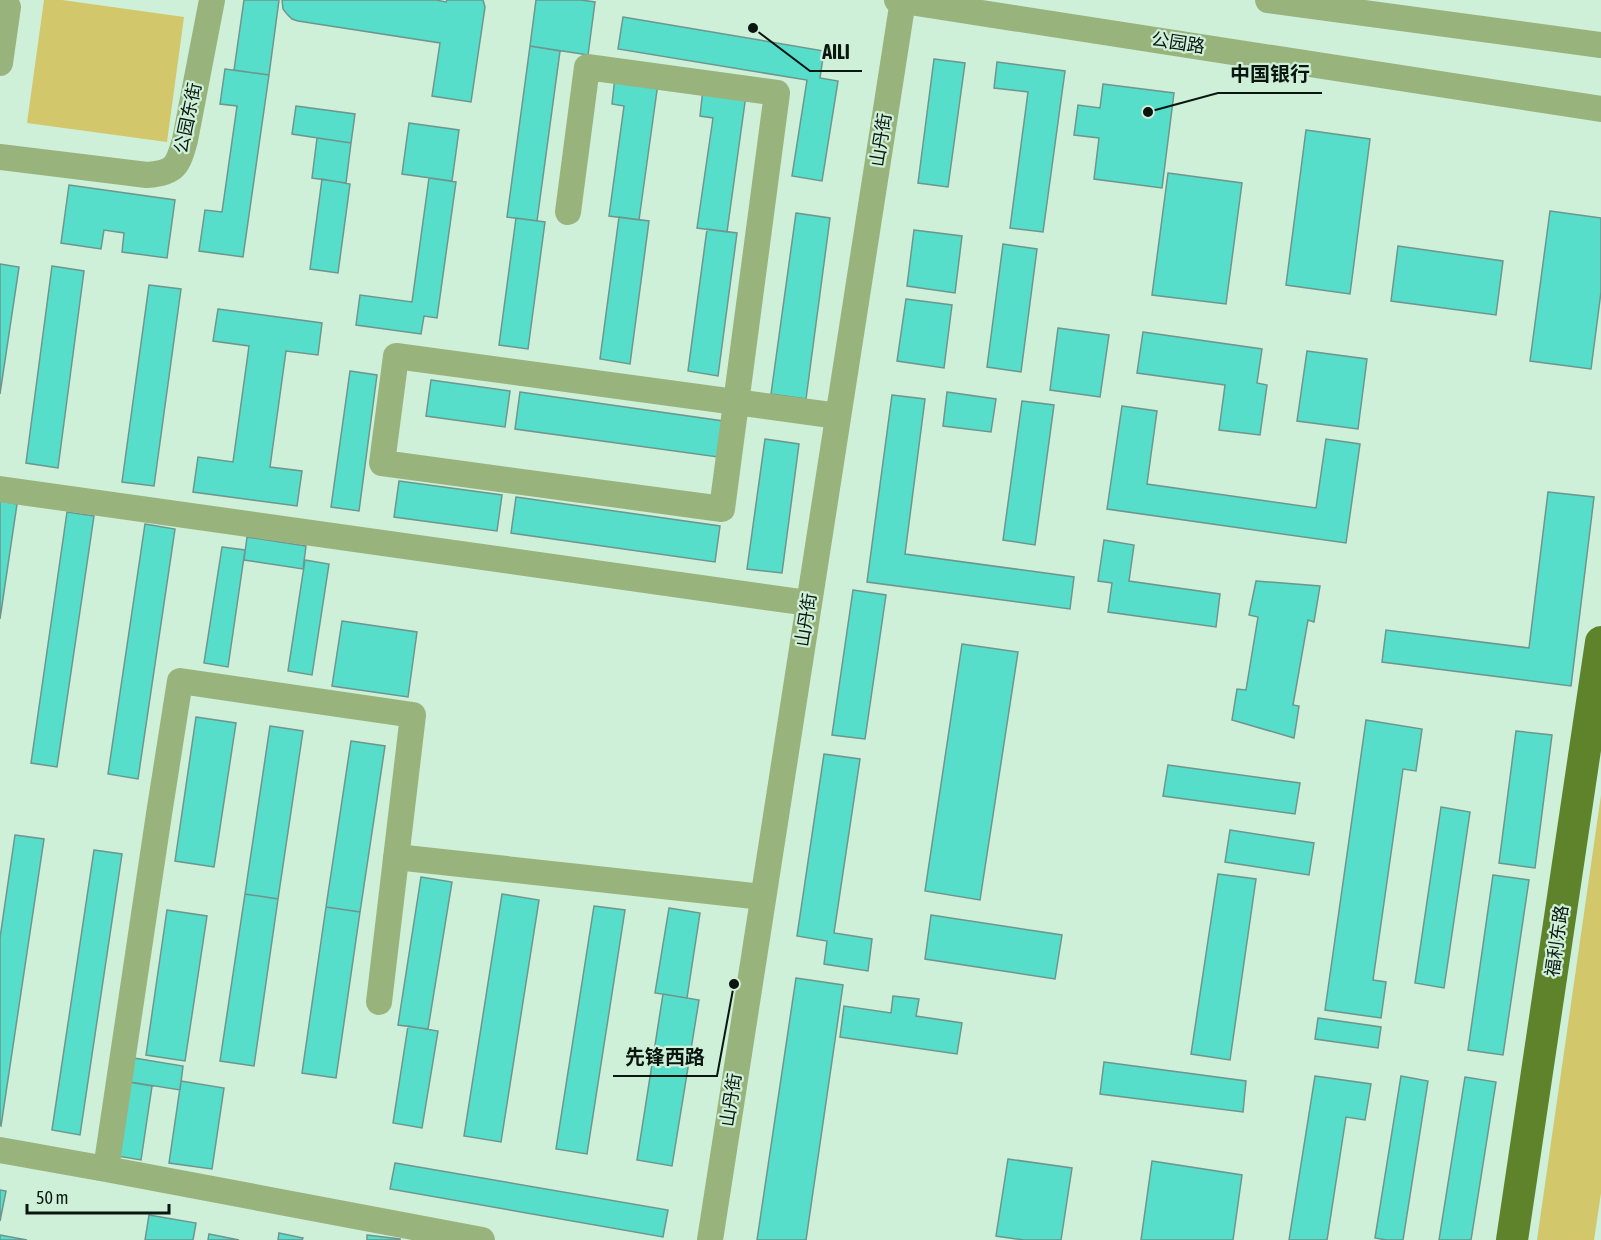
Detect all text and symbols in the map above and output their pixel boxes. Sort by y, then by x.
street label: 公园路 [1150,28,1206,57]
callout: AILI [810,33,862,71]
text: AILI [821,40,850,63]
callout: 中国银行 [1218,55,1322,93]
text: 中国银行 [1230,62,1310,85]
street label: 公园东街 [170,80,205,155]
street label: 山丹街 [866,112,895,168]
street label: 山丹街 [791,592,820,648]
street label: 福利东路 [1541,904,1572,978]
callout: 先锋西路 [613,1038,717,1076]
text: 先锋西路 [625,1045,705,1068]
street label: 山丹街 [716,1072,745,1128]
scale bar [27,1177,170,1215]
text: 50 m [36,1187,68,1208]

